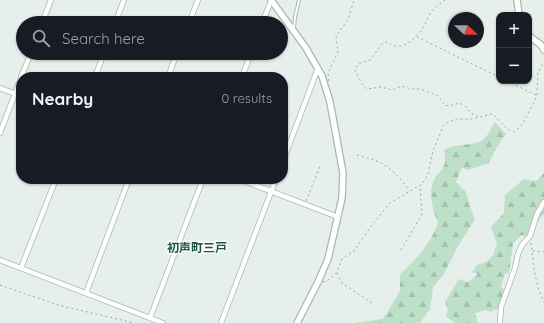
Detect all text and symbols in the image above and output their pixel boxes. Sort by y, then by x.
north arrow [448,12,484,48]
map controls [496,12,532,84]
button: + [496,12,532,48]
search box [16,16,288,60]
icon: search [30,27,52,49]
text: Search here [62,29,145,48]
button: − [496,48,532,84]
text: Nearby [32,88,93,109]
text: 0 results [221,90,272,106]
district label: 初声町三戸 [167,240,227,255]

